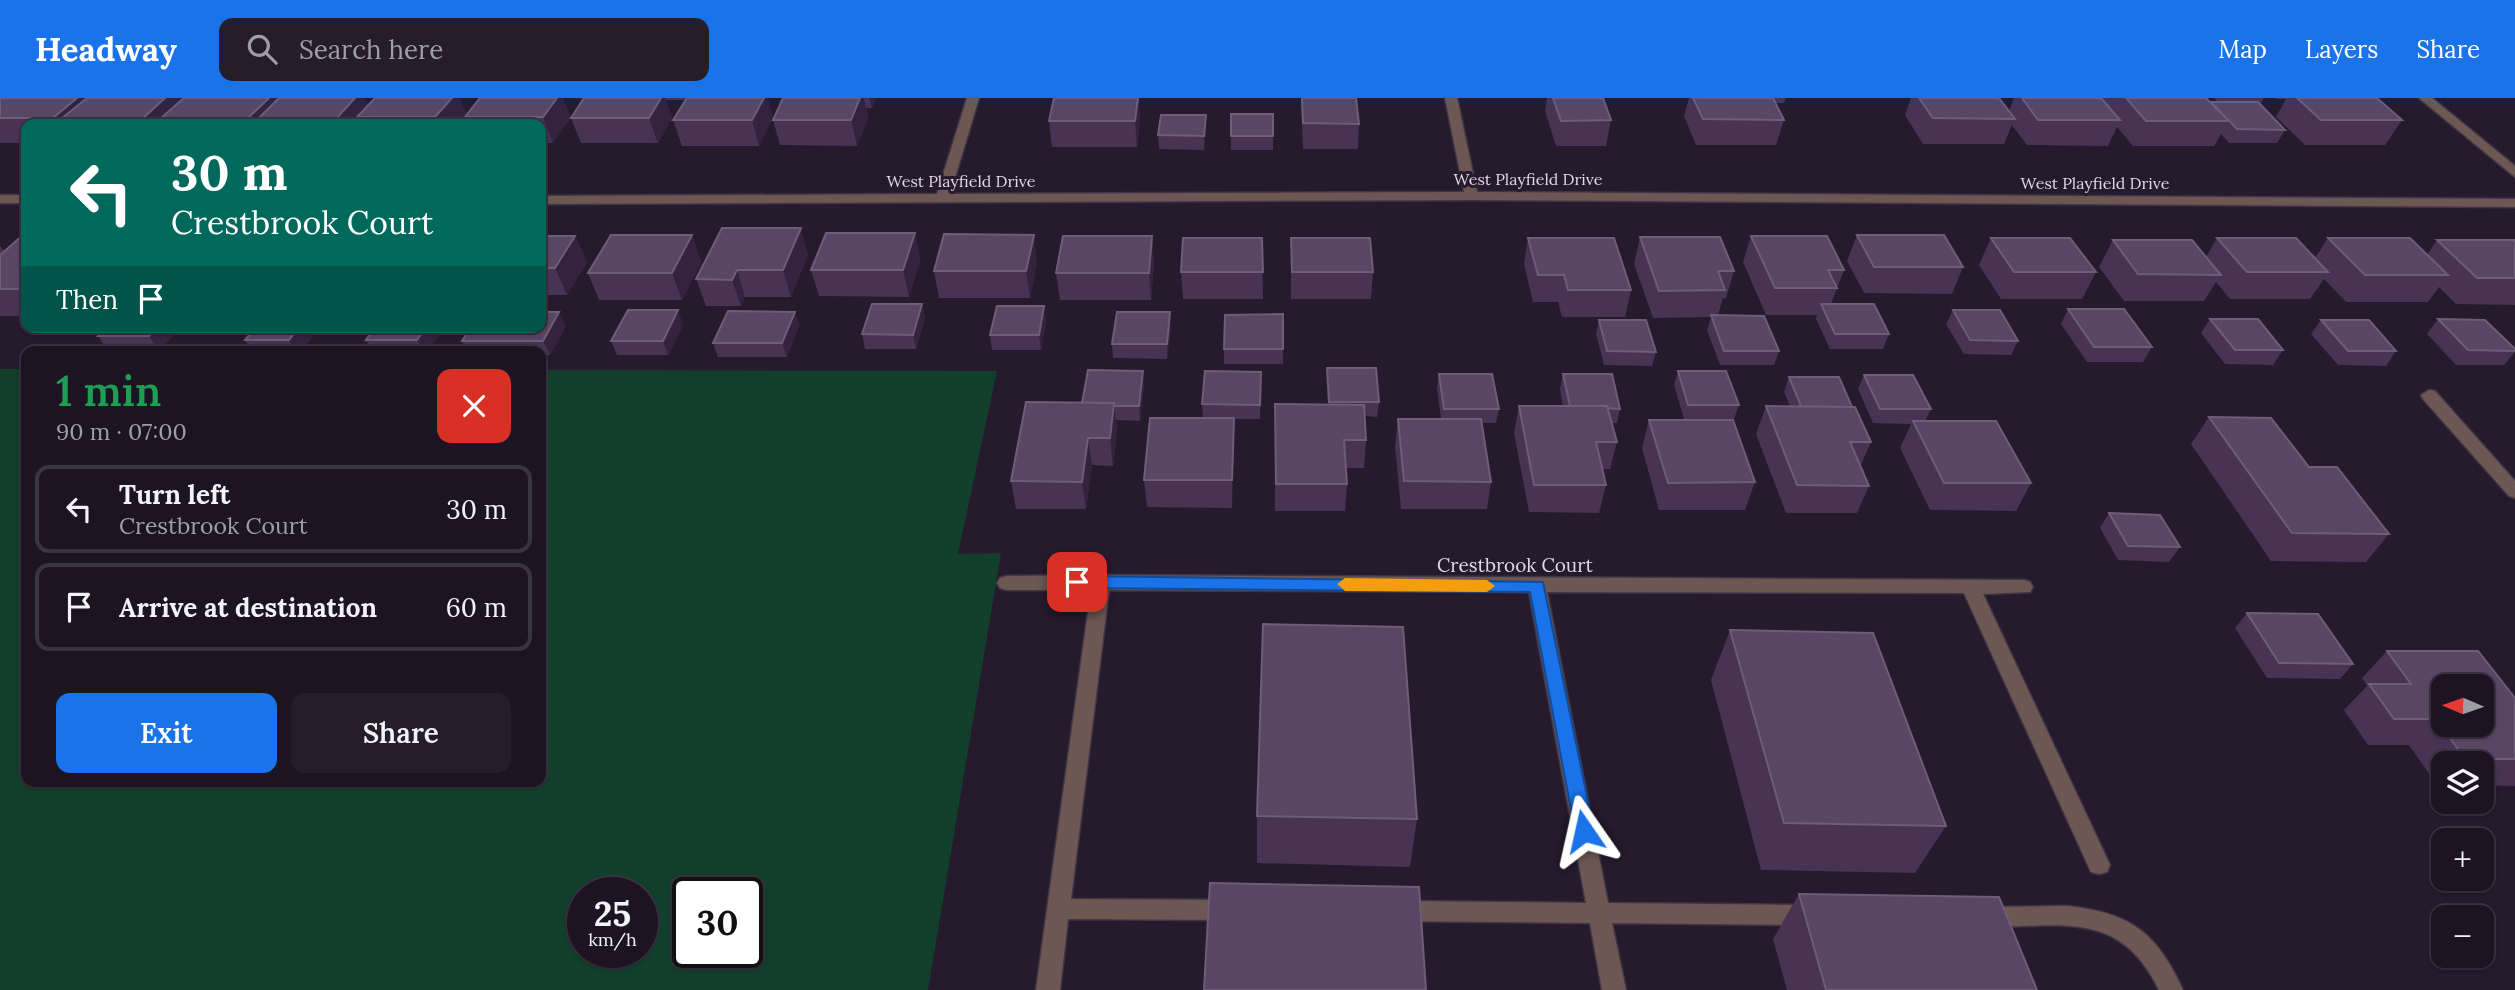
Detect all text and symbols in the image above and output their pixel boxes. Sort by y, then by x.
search box [219,18,709,81]
text: Headway [35,28,177,70]
icon: search [243,30,281,68]
text: Search here [299,33,443,66]
text: Map [2218,34,2267,65]
text: Layers [2305,34,2378,65]
text: Share [2416,34,2480,65]
text: 30 m [171,141,288,203]
icon: left [56,147,147,238]
street label: West Playfield Drive [1453,169,1603,189]
street label: West Playfield Drive [886,171,1036,191]
street label: West Playfield Drive [2020,173,2170,193]
text: Crestbrook Court [171,202,434,243]
icon: arrive [132,280,170,318]
text: Then [56,283,118,316]
text: 1 min [56,364,161,418]
button: close [437,369,511,443]
text: 90 m · 07:00 [56,417,187,446]
text: Turn left [119,478,230,511]
icon: left [60,490,98,528]
text: 30 m [446,493,507,526]
text: Crestbrook Court [119,511,308,540]
pin [1047,552,1107,612]
street label: Crestbrook Court [1437,553,1594,577]
icon: arrive [1058,563,1096,601]
icon: arrive [60,588,98,626]
text: Arrive at destination [119,591,377,624]
text: 60 m [446,591,507,624]
north arrow [2431,674,2494,737]
map controls [2431,674,2494,968]
button: Exit [56,693,277,773]
button: Share [291,693,511,773]
button: layers [2431,751,2494,814]
position arrow [1547,794,1621,868]
button: + [2431,828,2494,891]
speed limit sign: 30 [672,877,763,968]
text: 25 [594,891,631,936]
button: − [2431,905,2494,968]
text: km/h [588,928,637,951]

